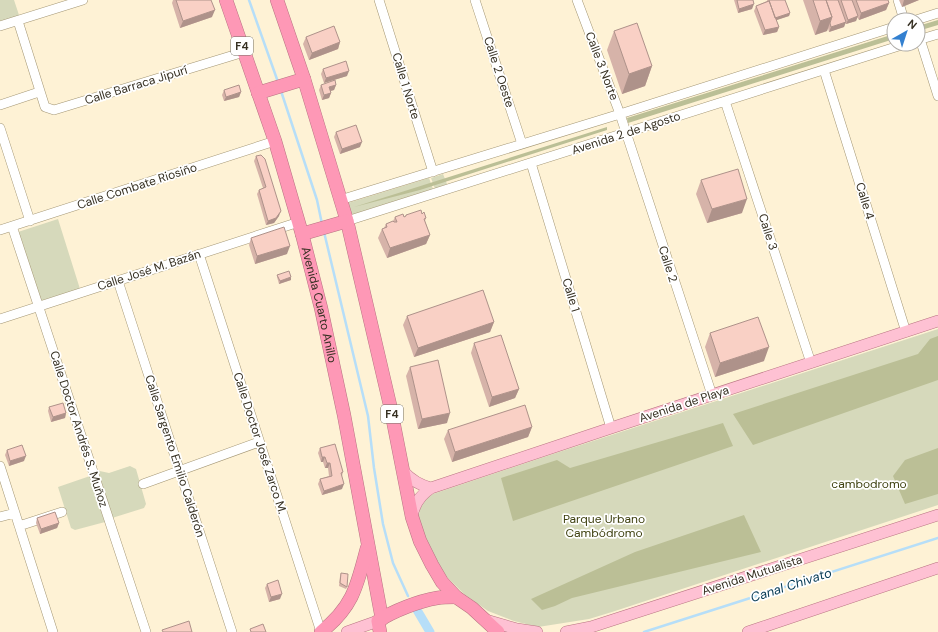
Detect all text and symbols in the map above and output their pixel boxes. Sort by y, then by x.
north arrow [886,12,926,52]
text: N [905,16,920,32]
street label: Calle 3 Norte [582,30,622,103]
street label: Calle 2 Oeste [480,34,518,110]
road number: F4 [231,37,253,55]
street label: Calle 1 Norte [388,51,424,121]
street label: Calle Barraca Jipurí [83,62,190,108]
street label: Avenida 2 de Agosto [569,108,683,158]
street label: Calle Combate Riosiño [75,159,199,213]
street label: Calle 4 [852,181,878,221]
street label: Calle 3 [755,212,781,252]
street label: Calle 2 [655,244,681,284]
street label: Avenida Cuarto Anillo [298,245,341,364]
street label: Calle José M. Bazán [95,246,203,294]
street label: Calle 1 [558,276,584,314]
street label: Calle Doctor Andrés S. Muñoz [46,349,112,509]
street label: Calle Doctor José Zarco M. [230,370,290,516]
street label: Calle Sargento Emilio Calderón [141,373,209,539]
street label: Avenida de Playa [637,382,731,426]
road number: F4 [381,405,403,423]
park label: cambodromo [831,476,907,492]
park label: Parque Urbano Cambódromo [563,511,645,541]
street label: Avenida Mutualista [700,551,804,599]
water label: Canal Chivato [748,564,834,606]

